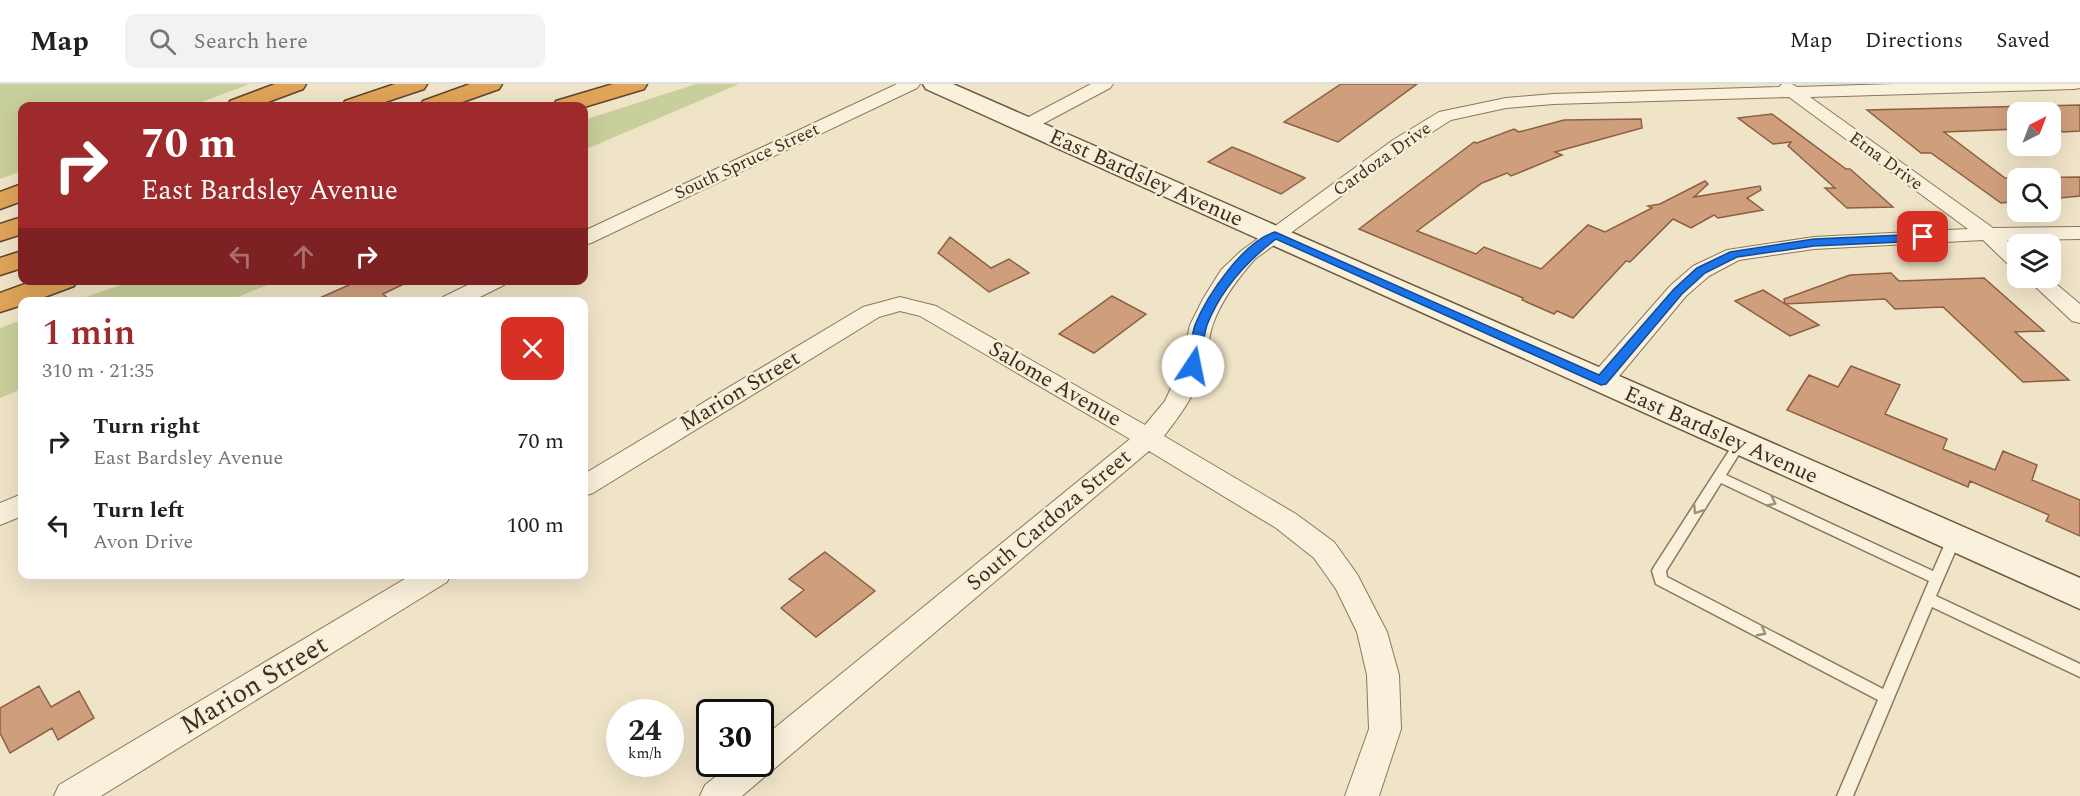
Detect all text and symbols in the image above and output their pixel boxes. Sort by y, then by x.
search box [125,14,545,68]
text: Map [30,20,89,63]
icon: search [146,25,179,58]
text: Search here [194,25,308,58]
text: Map [1790,25,1832,57]
text: Directions [1865,25,1963,57]
text: Saved [1996,25,2050,57]
north arrow [2007,102,2061,156]
map controls [2007,102,2061,288]
text: 70 m [141,113,236,176]
street label: Cardoza Drive [1327,115,1437,203]
street label: South Spruce Street [670,116,824,206]
street label: East Bardsley Avenue [1044,120,1248,236]
street label: Etna Drive [1843,125,1929,197]
icon: right [42,126,120,204]
button: search [2007,168,2061,222]
text: East Bardsley Avenue [141,170,398,212]
pin [1897,211,1948,262]
icon: arrive [1906,220,1939,253]
button: layers [2007,234,2061,288]
icon: left [224,240,257,273]
icon: ahead [287,240,320,273]
icon: right [350,240,383,273]
text: 1 min [42,306,135,361]
button: close [501,317,564,380]
street label: Salome Avenue [982,333,1128,435]
position arrow [1161,334,1225,398]
street label: Marion Street [673,342,807,440]
text: 310 m · 21:35 [42,356,154,386]
street label: East Bardsley Avenue [1619,377,1823,493]
text: Turn right [93,410,200,443]
icon: right [42,425,75,458]
text: 70 m [518,425,564,458]
street label: South Cardoza Street [959,441,1139,599]
text: East Bardsley Avenue [93,443,283,473]
text: Turn left [93,494,185,527]
one-way arrow [1765,494,1776,506]
one-way arrow [1693,504,1705,514]
icon: left [42,509,75,542]
text: 100 m [507,509,564,542]
text: Avon Drive [93,527,193,557]
street label: Marion Street [172,624,336,746]
one-way arrow [1756,625,1767,637]
speed limit sign: 30 [696,699,774,777]
text: 24 [628,708,662,754]
text: km/h [628,742,662,765]

